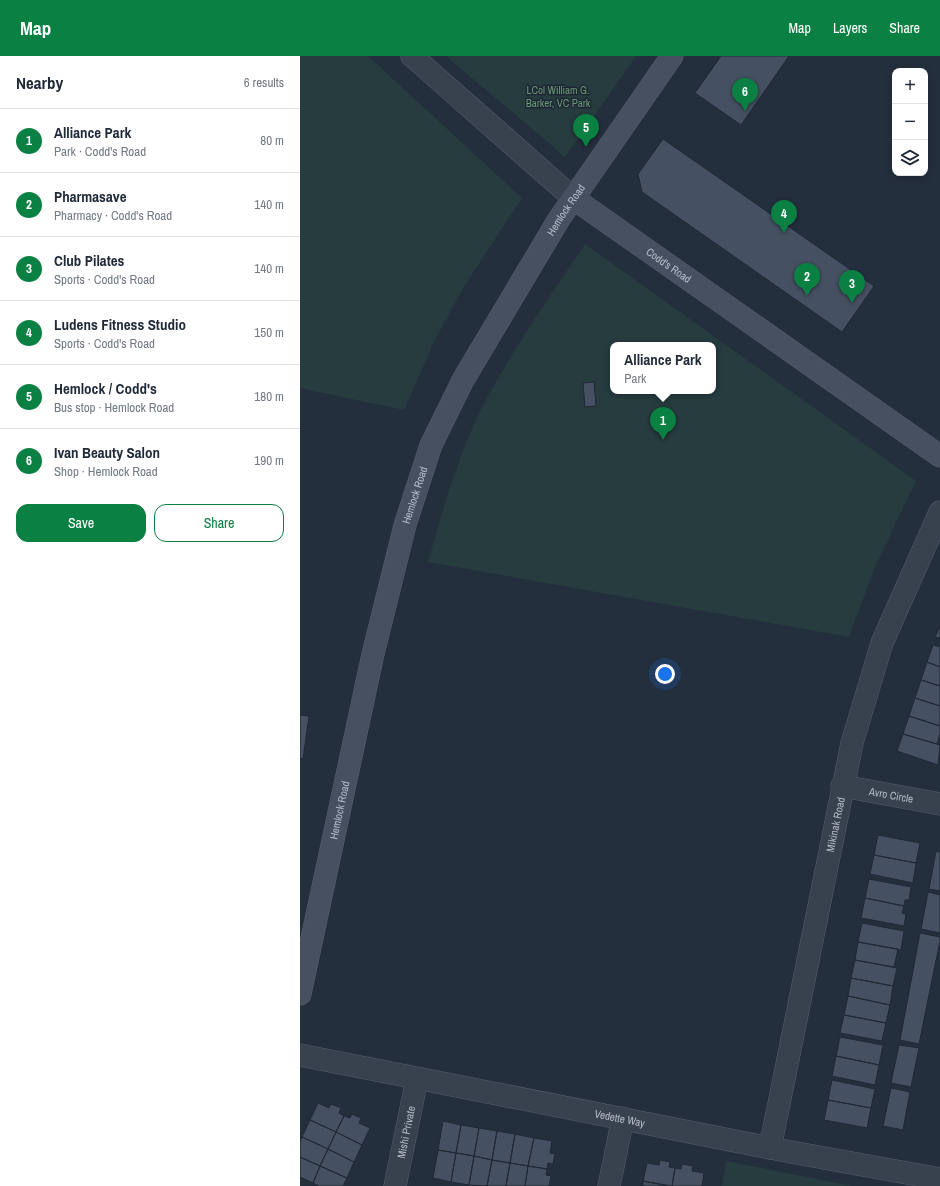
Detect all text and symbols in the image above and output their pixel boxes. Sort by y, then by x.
text: Map [20,15,51,41]
text: Map [789,19,811,37]
text: Layers [833,19,867,37]
text: Share [889,19,920,37]
map controls [892,68,928,176]
button: + [892,68,928,104]
text: Nearby [16,71,63,94]
text: 6 results [244,74,284,91]
pin: 6 [732,78,758,111]
park label: LCol William G. Barker, VC Park [526,83,591,110]
button: − [892,104,928,140]
pin: 5 [573,114,599,147]
text: Alliance Park [54,122,131,143]
text: 1 [26,132,32,149]
text: 80 m [260,132,284,149]
button: layers [892,140,928,176]
text: Park · Codd's Road [54,143,146,160]
street label: Hemlock Road [544,181,588,238]
text: Pharmasave [54,186,126,207]
text: 2 [26,196,32,213]
text: 140 m [254,196,284,213]
pin: 4 [771,200,797,233]
text: Pharmacy · Codd's Road [54,207,172,224]
street label: Codd's Road [643,245,694,286]
text: Club Pilates [54,250,124,271]
text: 3 [26,260,32,277]
text: 140 m [254,260,284,277]
pin: 2 [794,263,820,296]
pin: 3 [839,270,865,303]
text: Sports · Codd's Road [54,271,155,288]
text: Ludens Fitness Studio [54,314,186,335]
text: 4 [26,324,32,341]
text: 150 m [254,324,284,341]
text: Sports · Codd's Road [54,335,155,352]
popup [610,342,716,394]
text: Alliance Park [624,349,702,370]
text: Park [624,370,646,387]
text: Hemlock / Codd's [54,378,157,399]
text: 5 [26,388,32,405]
text: 180 m [254,388,284,405]
text: Bus stop · Hemlock Road [54,399,174,416]
pin: 1 [650,407,676,440]
text: Ivan Beauty Salon [54,442,160,463]
text: 6 [26,452,32,469]
text: 190 m [254,452,284,469]
text: Shop · Hemlock Road [54,463,158,480]
street label: Hemlock Road [399,465,431,526]
button: Save [16,504,146,542]
button: Share [154,504,284,542]
your location [655,664,675,684]
street label: Hemlock Road [326,780,353,841]
street label: Avro Circle [867,784,914,806]
street label: Mikinak Road [823,796,848,853]
street label: Mishi Private [394,1105,418,1160]
street label: Vedette Way [593,1106,647,1130]

